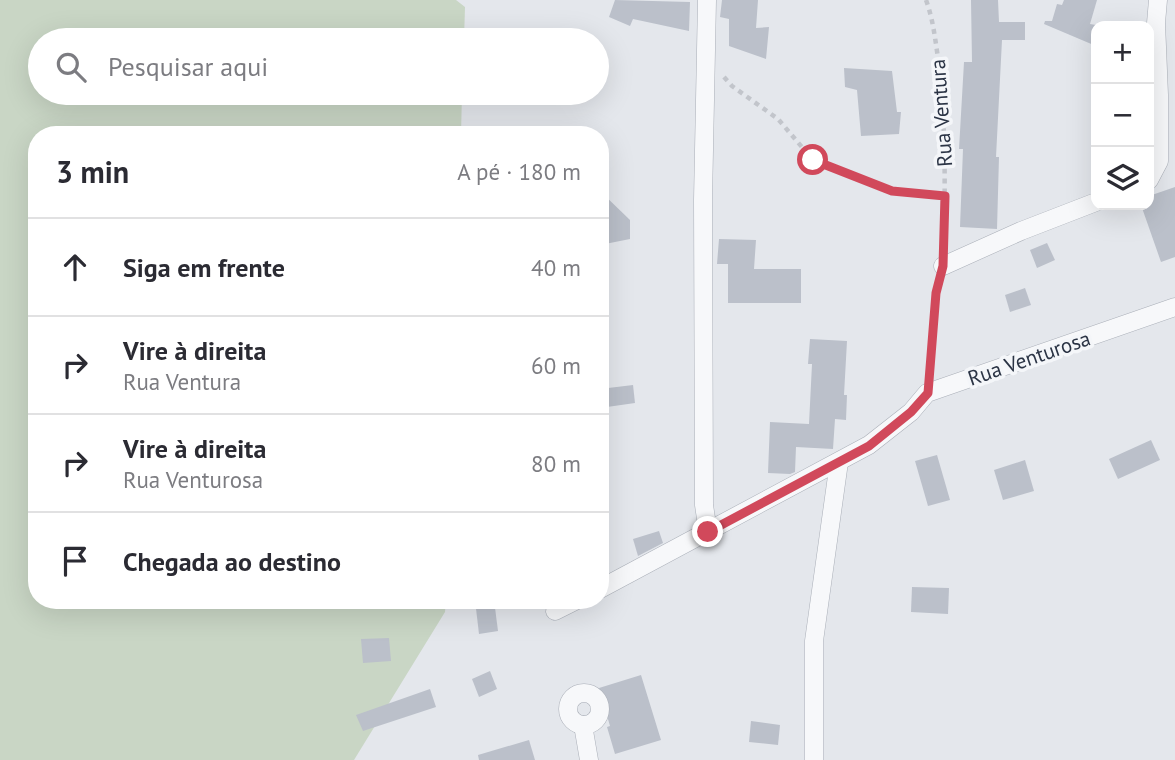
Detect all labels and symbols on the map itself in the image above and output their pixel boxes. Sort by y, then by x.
street label: Rua Ventura [924,58,958,168]
route start [797,144,828,175]
street label: Rua Venturosa [964,324,1094,392]
route end [692,516,723,547]

